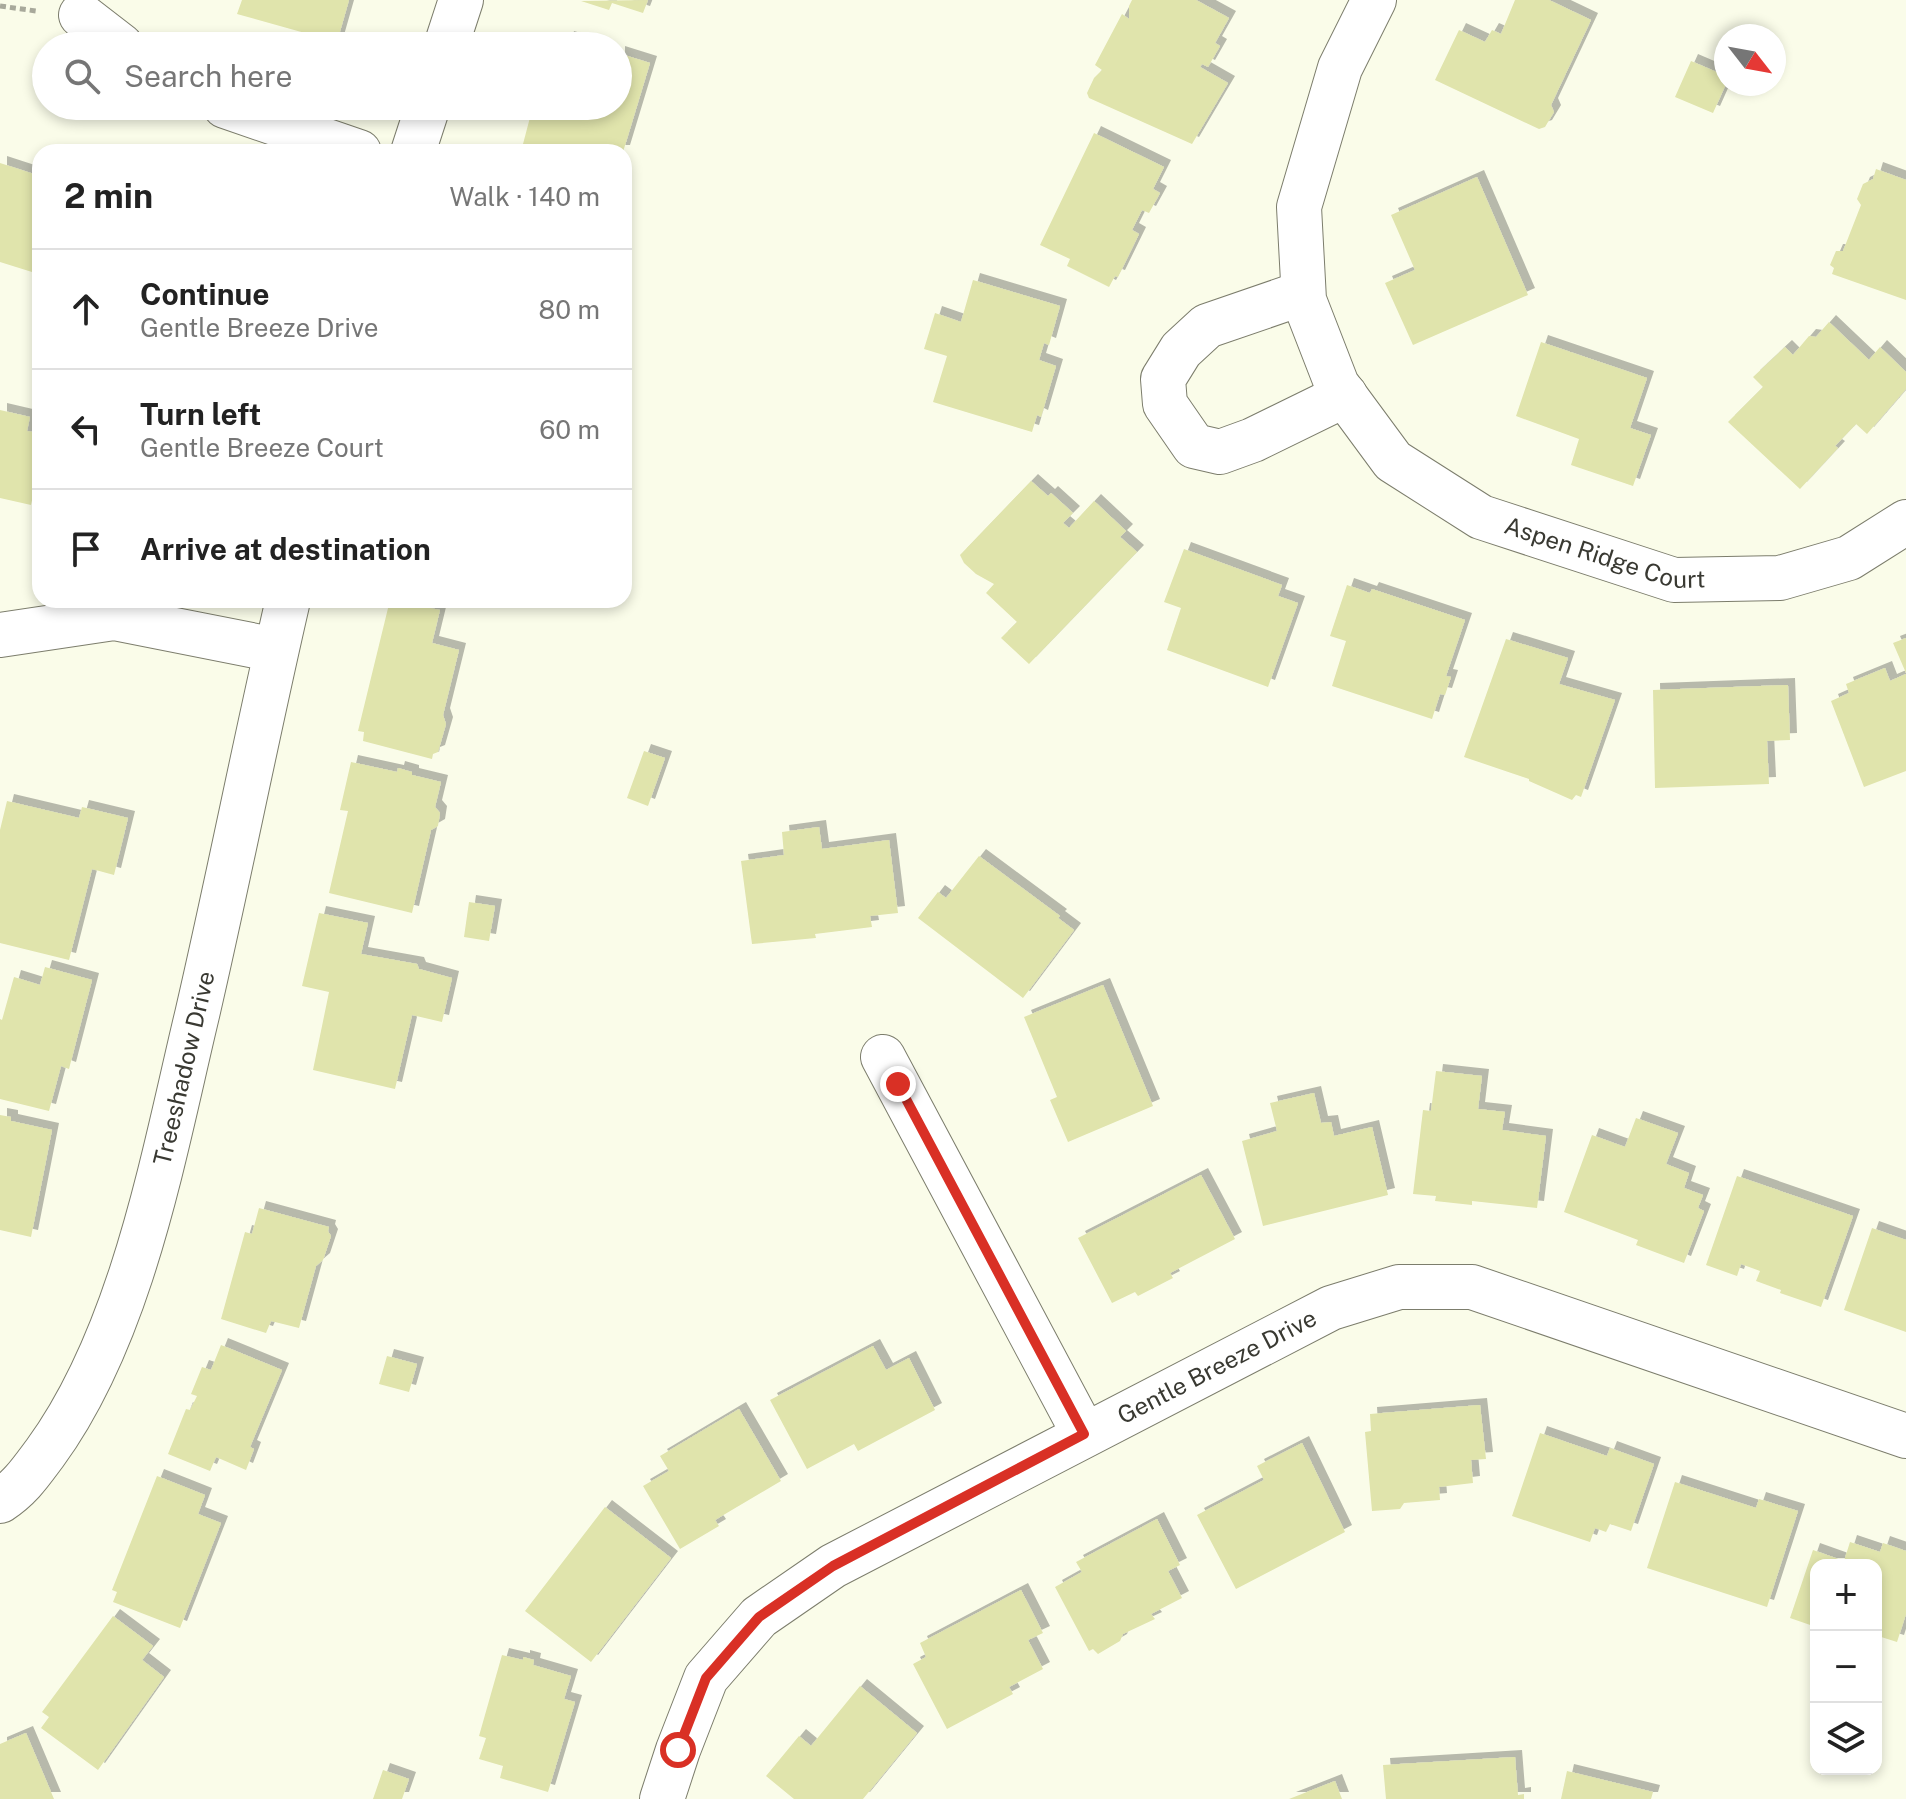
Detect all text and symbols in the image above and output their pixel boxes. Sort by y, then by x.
north arrow [1714,24,1786,96]
search box [32,32,632,120]
icon: search [60,54,104,98]
text: Search here [124,58,292,94]
text: 2 min [64,176,153,216]
text: Walk · 140 m [450,181,600,212]
text: Continue [140,276,270,312]
icon: ahead [64,287,108,331]
text: 80 m [539,294,600,325]
text: Gentle Breeze Drive [140,312,378,343]
text: Turn left [140,396,261,432]
icon: left [64,407,108,451]
text: 60 m [539,414,600,445]
text: Gentle Breeze Court [140,432,384,463]
street label: Aspen Ridge Court [1501,511,1706,593]
icon: arrive [64,527,108,571]
text: Arrive at destination [140,531,431,567]
street label: Treeshadow Drive [147,968,220,1168]
route end [880,1066,916,1102]
street label: Gentle Breeze Drive [1112,1303,1321,1429]
map controls [1810,1559,1882,1775]
button: + [1810,1559,1882,1631]
button: − [1810,1631,1882,1703]
button: layers [1810,1703,1882,1775]
route start [660,1732,696,1768]

